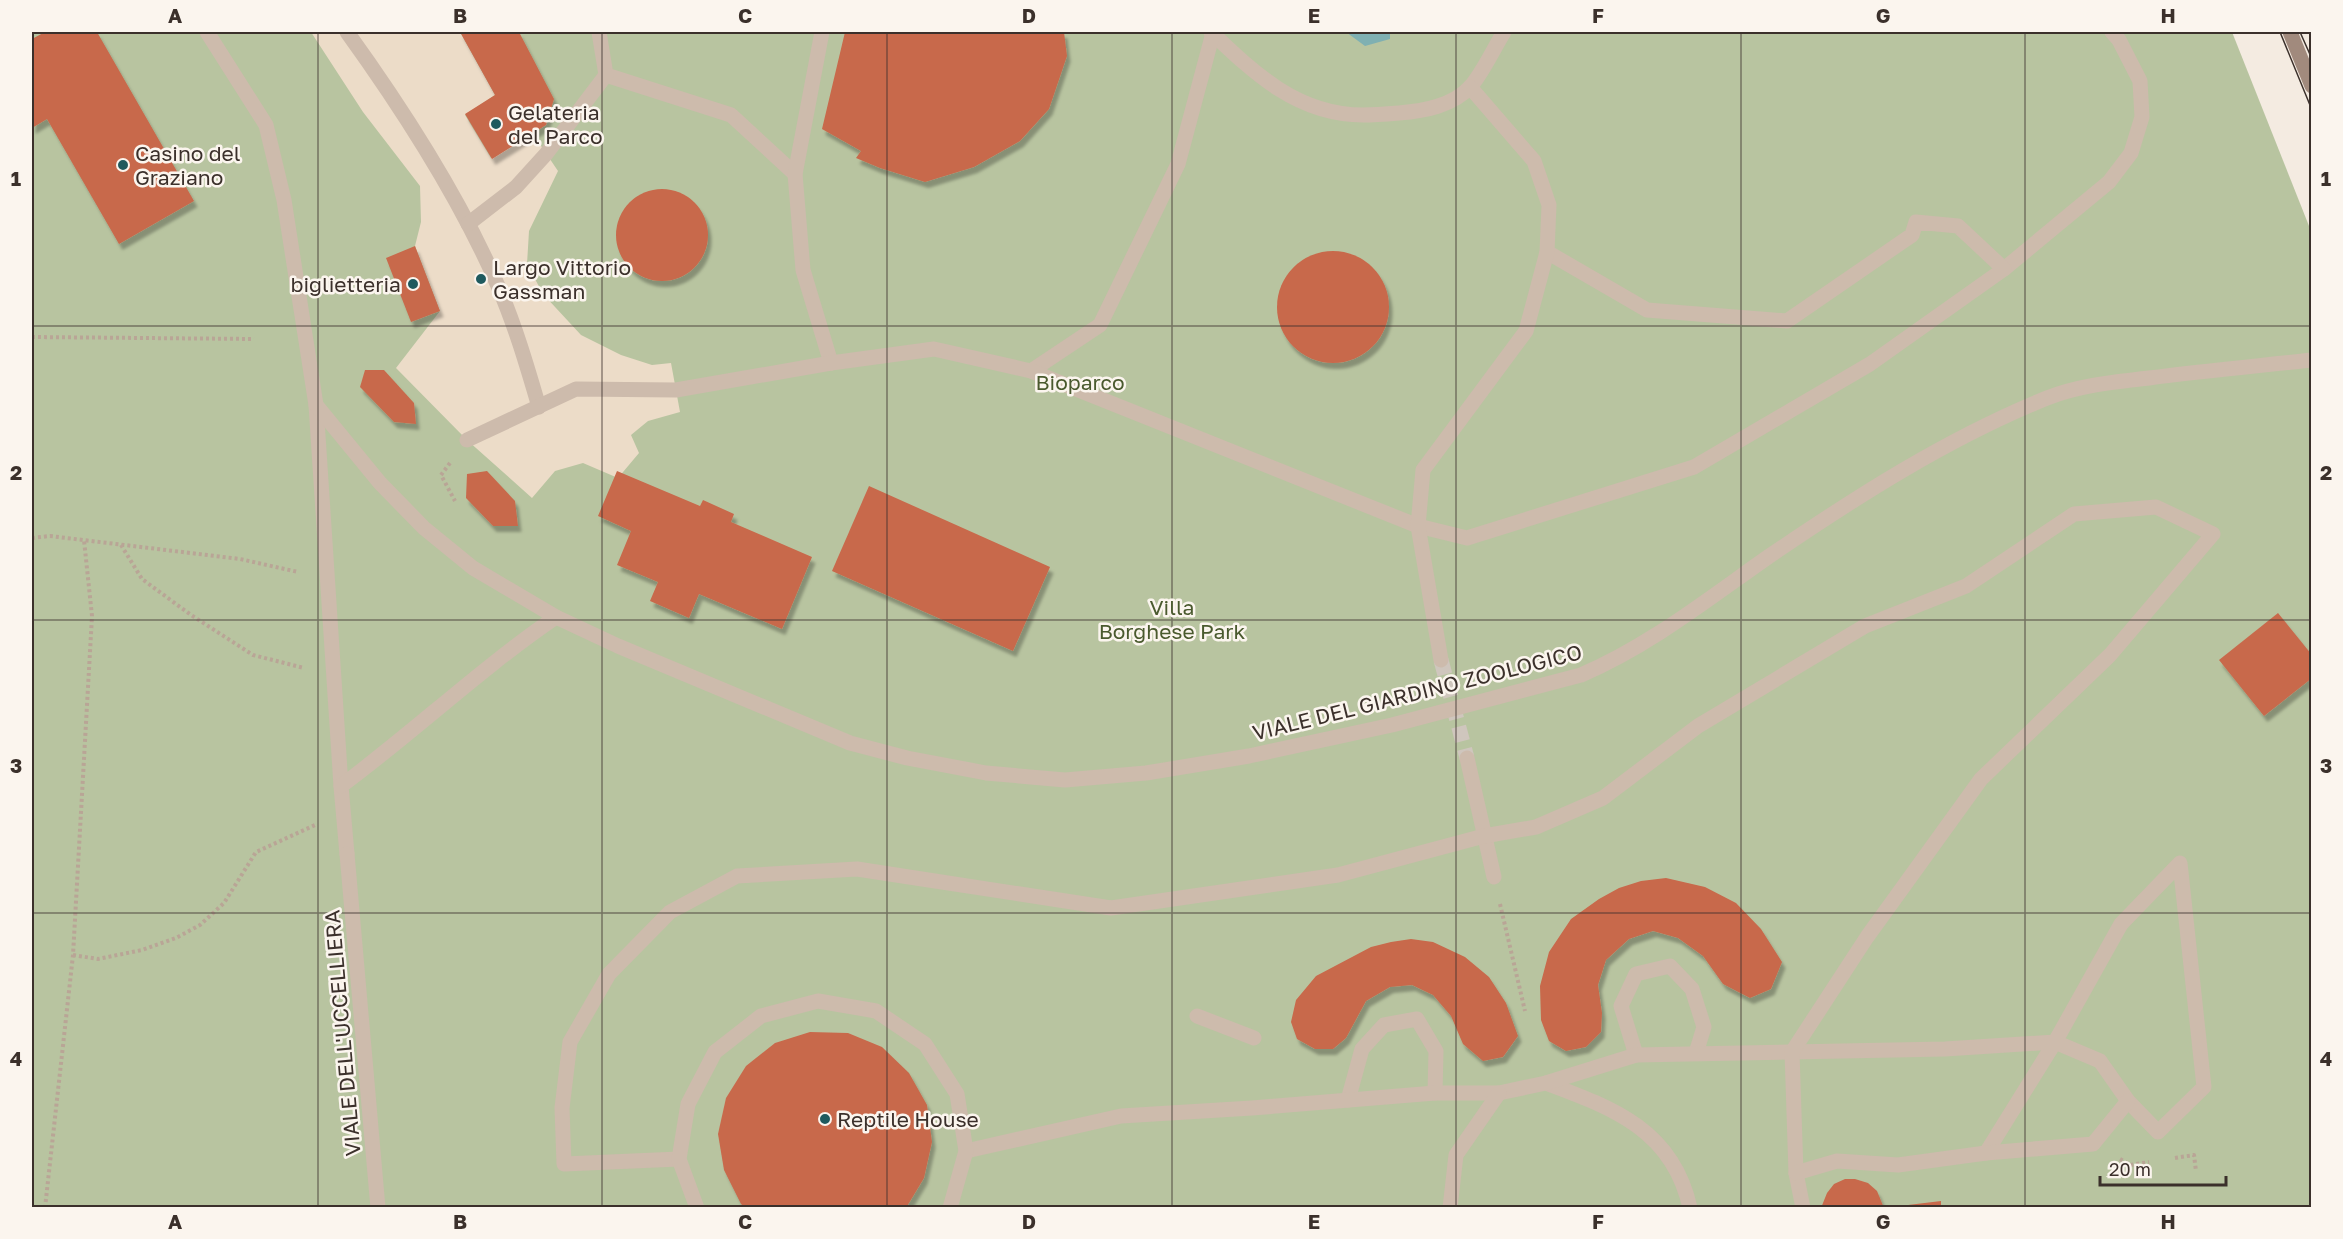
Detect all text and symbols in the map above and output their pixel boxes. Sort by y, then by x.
text: A [168,3,182,27]
text: B [453,3,467,27]
text: C [738,3,752,27]
text: D [1022,3,1036,27]
text: E [1308,3,1320,27]
text: F [1592,3,1604,27]
text: G [1876,3,1890,27]
text: H [2160,3,2176,27]
place label: Gelateria del Parco [508,99,603,149]
marker: Gelateria del Parco [489,117,503,131]
place label: Casino del Graziano [135,140,240,190]
marker: Casino del Graziano [116,158,130,172]
text: 1 [11,166,21,190]
text: 1 [2321,166,2331,190]
place label: Largo Vittorio Gassman [493,254,631,304]
place label: biglietteria [291,271,401,297]
marker: Largo Vittorio Gassman [474,272,488,286]
marker: biglietteria [406,277,420,291]
park label: Bioparco [1035,369,1125,395]
text: 2 [10,460,22,484]
text: 2 [2320,460,2332,484]
park label: Villa Borghese Park [1099,594,1245,644]
street label: VIALE DEL GIARDINO ZOOLOGICO [1250,638,1584,746]
text: 3 [10,753,22,777]
text: 3 [2320,753,2332,777]
street label: VIALE DELL'UCCELLIERA [318,909,366,1157]
text: 4 [10,1046,22,1070]
text: 4 [2320,1046,2332,1070]
place label: Reptile House [837,1106,979,1132]
marker: Reptile House [818,1112,832,1126]
scale bar [2100,1149,2226,1187]
text: 20 m [2109,1158,2151,1180]
text: A [168,1209,182,1233]
text: B [453,1209,467,1233]
text: C [738,1209,752,1233]
text: D [1022,1209,1036,1233]
text: E [1308,1209,1320,1233]
text: F [1592,1209,1604,1233]
text: G [1876,1209,1890,1233]
text: H [2160,1209,2176,1233]

